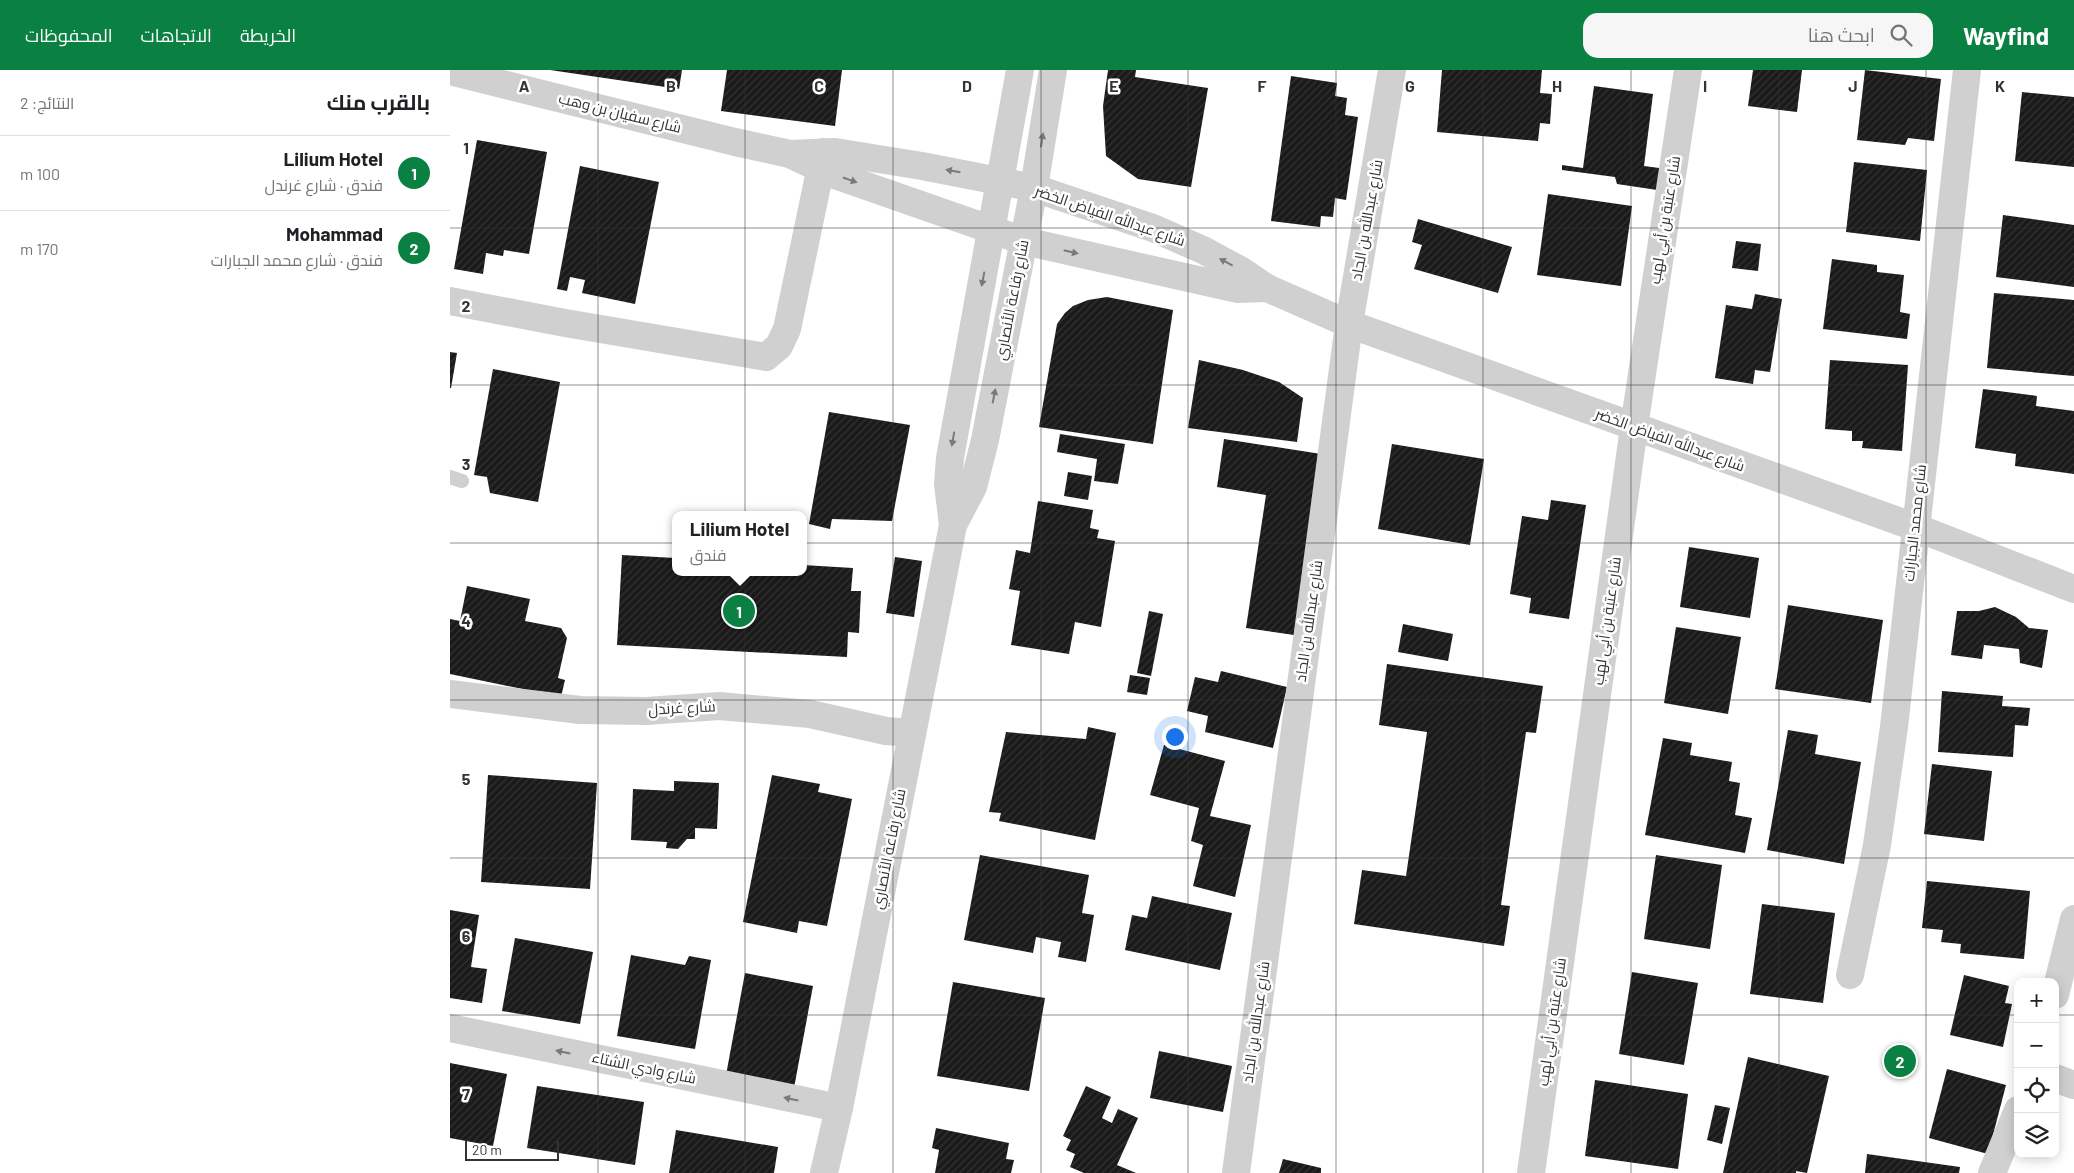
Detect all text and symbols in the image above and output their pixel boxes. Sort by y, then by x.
search box [1583,13,1933,58]
icon: search [1887,21,1915,49]
text: Wayfind [1963,21,2049,50]
text: ابحث هنا [1808,23,1875,46]
text: المحفوظات [25,24,113,46]
text: الاتجاهات [141,24,212,46]
text: الخريطة [240,24,296,46]
text: A [519,76,530,95]
text: B [666,76,676,95]
text: C [814,76,824,95]
text: D [962,76,972,95]
text: E [1109,76,1119,95]
text: F [1258,76,1267,95]
text: G [1405,76,1415,95]
text: H [1552,76,1562,95]
text: I [1703,76,1707,95]
text: J [1848,76,1858,95]
text: K [1995,76,2005,95]
street label: شارع سفيان بن وهب [556,88,683,139]
text: بالقرب منك [327,89,430,114]
text: النتائج: 2 [20,93,74,112]
one-way arrow [1038,132,1046,148]
text: 1 [463,138,469,157]
text: Lilium Hotel [283,147,383,170]
street label: شارع عتبة بن أبي لهب [1645,154,1687,286]
street label: شارع عبدالله بن الجاد [1347,158,1388,282]
text: 100 m [20,164,60,183]
text: 1 [411,164,417,183]
one-way arrow [945,167,961,175]
text: فندق · شارع غرندل [265,175,383,194]
one-way arrow [843,177,858,185]
street label: شارع عبدالله الفياض الخضر [1031,181,1188,252]
text: Mohammad [286,222,383,245]
street label: شارع رفاعة الأنصاري [991,238,1035,362]
text: 170 m [20,239,59,258]
text: 2 [410,239,418,258]
one-way arrow [1064,248,1079,256]
text: فندق · شارع محمد الجبارات [211,250,383,269]
one-way arrow [1219,258,1233,266]
one-way arrow [979,271,987,287]
text: 2 [462,296,471,315]
one-way arrow [990,388,998,404]
street label: شارع عبدالله الفياض الخضر [1591,403,1747,477]
one-way arrow [949,431,957,447]
text: 3 [462,454,470,473]
street label: شارع محمد الجبارات [1899,463,1932,583]
popup [672,511,807,576]
text: Lilium Hotel [690,517,789,540]
text: فندق [690,545,727,564]
street label: شارع عتبة بن أبي لهب [1588,555,1628,687]
street label: شارع عبدالله بن الجاد [1291,559,1328,683]
pin: 1 [723,592,755,630]
text: 4 [461,611,471,630]
street label: شارع غرندل [648,696,716,721]
your location [1162,724,1188,750]
text: 5 [462,769,471,788]
street label: شارع رفاعة الأنصاري [868,787,912,911]
text: 6 [462,926,471,945]
street label: شارع عتبة بن أبي لهب [1533,956,1573,1088]
street label: شارع عبدالله بن الجاد [1238,960,1275,1084]
map controls [2014,978,2059,1158]
button: + [2014,978,2059,1023]
button: − [2014,1023,2059,1068]
pin: 2 [1884,1042,1916,1080]
one-way arrow [555,1047,571,1055]
street label: شارع وادي الشتاء [590,1047,698,1091]
button: locate [2014,1068,2059,1113]
text: 7 [462,1084,470,1103]
one-way arrow [783,1095,799,1103]
button: layers [2014,1113,2059,1158]
scale bar [465,1138,559,1161]
text: 20 m [472,1141,502,1158]

